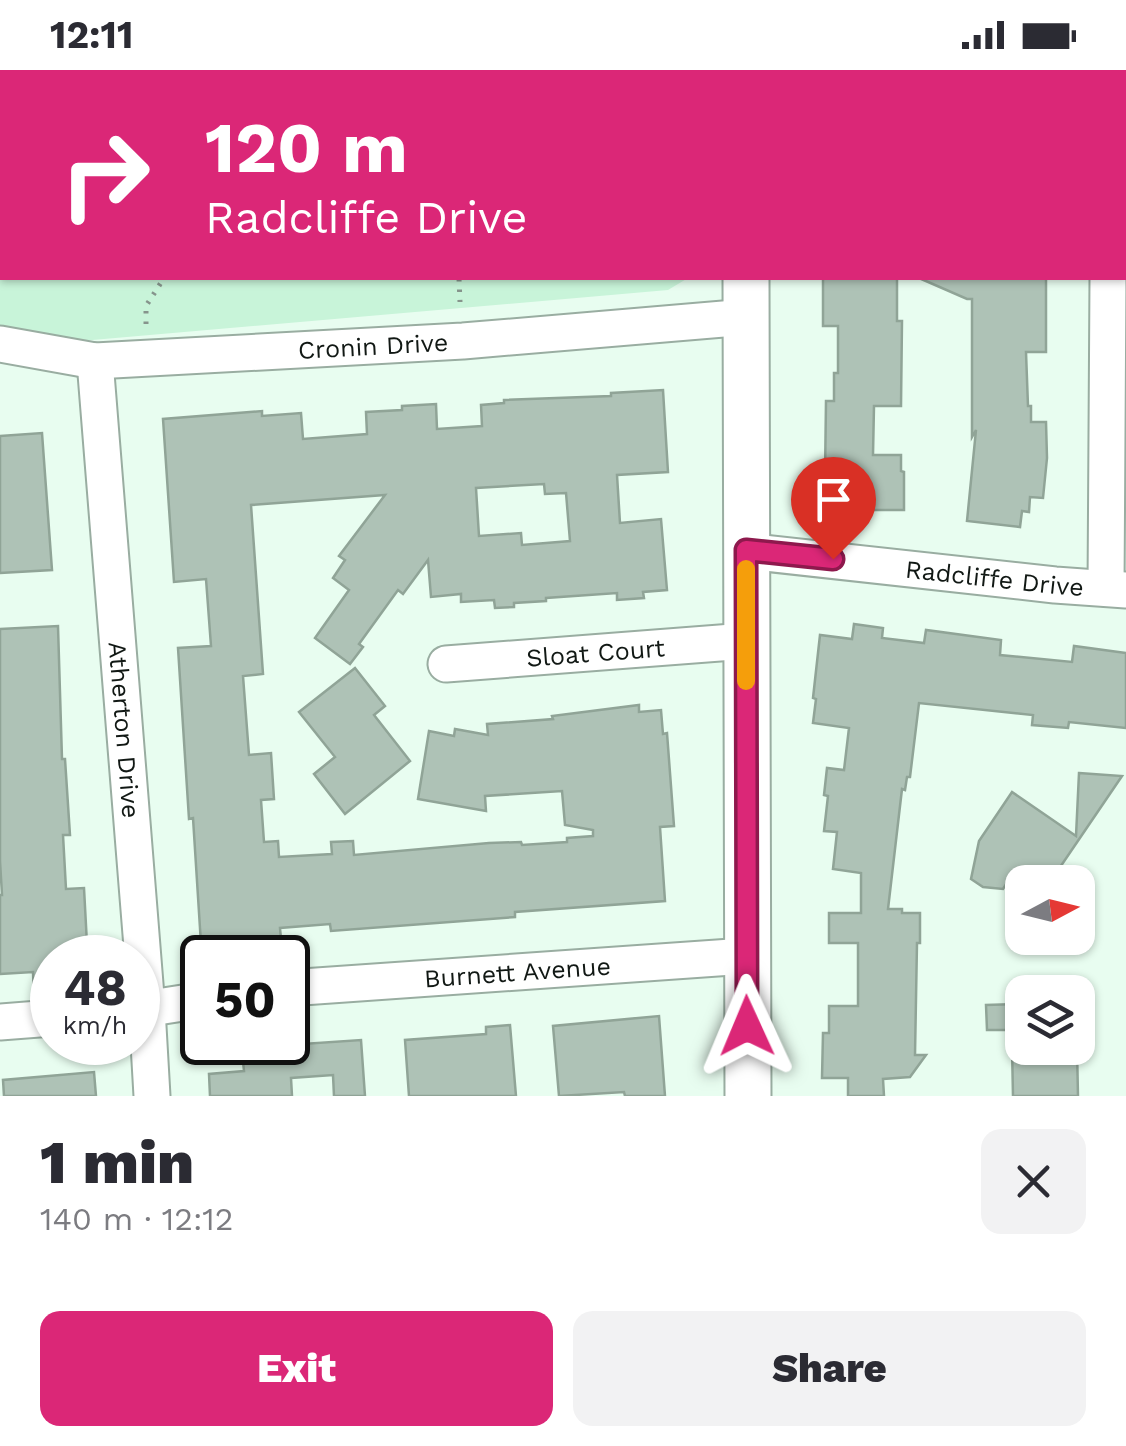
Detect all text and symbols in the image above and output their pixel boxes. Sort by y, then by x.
text: 12:11 [50,13,133,57]
text: 120 m [205,107,408,189]
icon: right [40,110,170,240]
text: Radcliffe Drive [205,191,528,244]
street label: Cronin Drive [297,327,449,364]
pin [791,457,876,560]
icon: arrive [806,472,861,527]
street label: Radcliffe Drive [904,554,1085,601]
street label: Sloat Court [525,633,666,672]
street label: Atherton Drive [103,640,146,819]
north arrow [1005,865,1095,955]
map controls [1005,865,1095,1065]
speed limit sign: 50 [180,935,310,1065]
street label: Burnett Avenue [423,951,612,993]
text: 48 [63,958,127,1017]
position arrow [695,974,799,1078]
button: layers [1005,975,1095,1065]
text: km/h [63,1011,127,1040]
text: 1 min [40,1127,194,1198]
button: close [981,1129,1086,1234]
text: 140 m · 12:12 [40,1200,234,1238]
button: Exit [40,1311,553,1426]
button: Share [573,1311,1086,1426]

